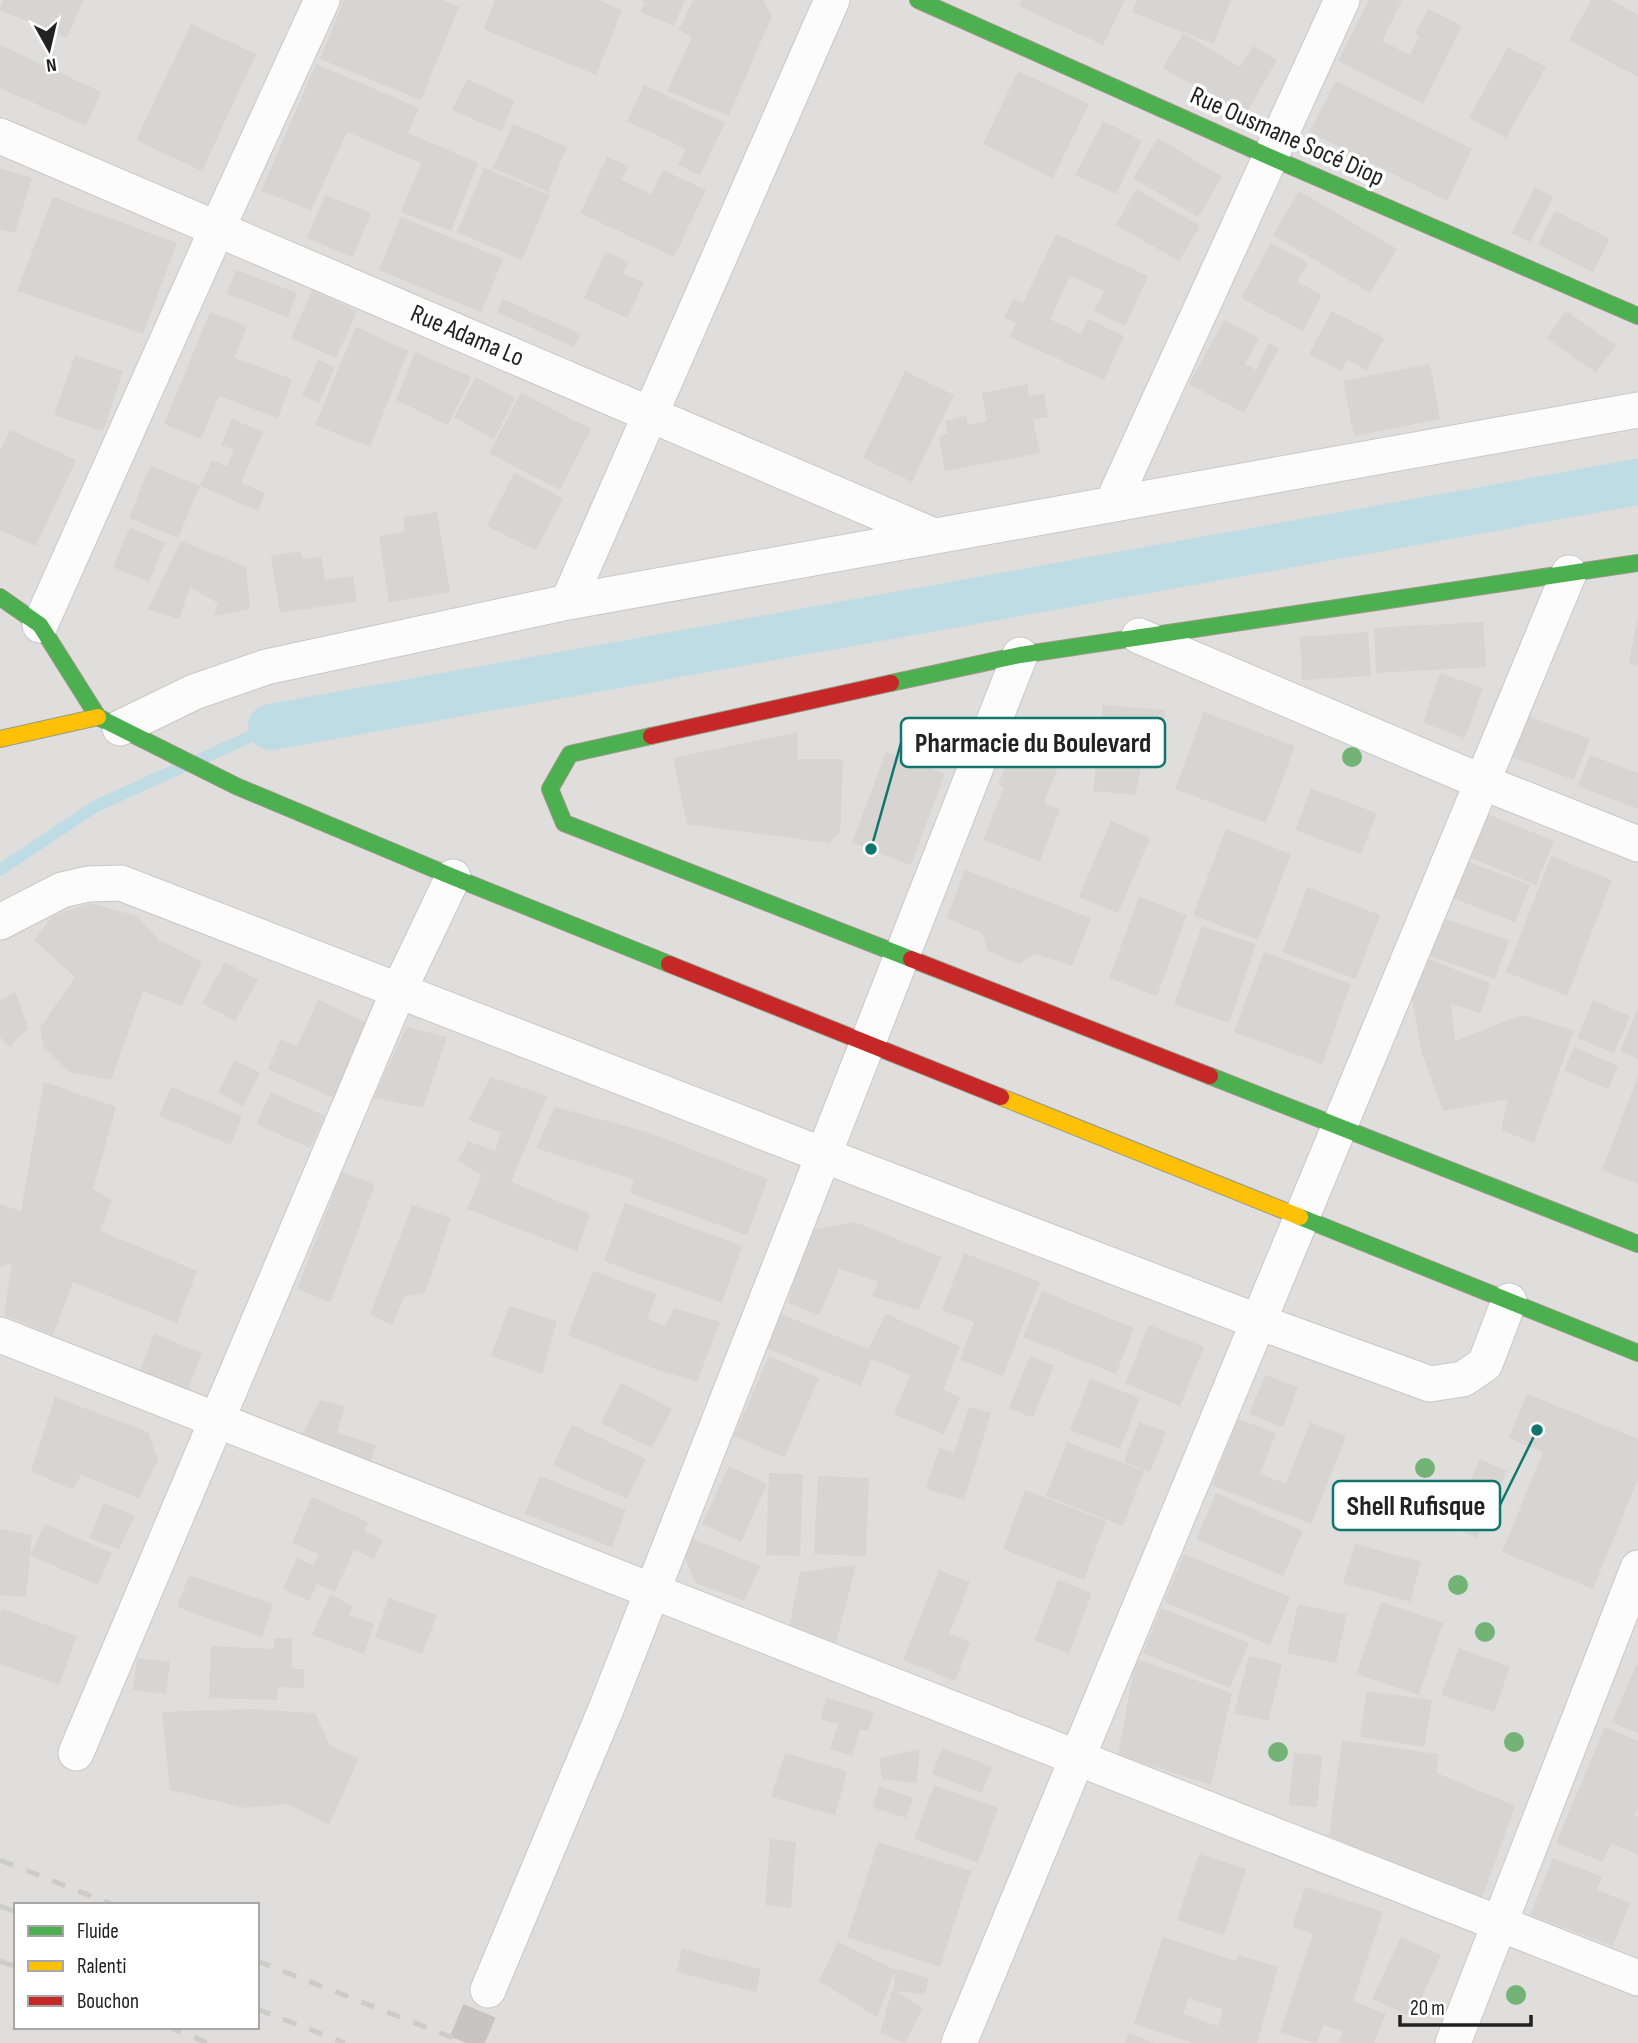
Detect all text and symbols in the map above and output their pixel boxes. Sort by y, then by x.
north arrow [14,14,84,84]
text: N [45,52,58,76]
street label: Rue Ousmane Socé Diop [1185,80,1389,194]
street label: Rue Adama Lo [406,298,528,374]
callout: Pharmacie du Boulevard [901,718,1165,767]
text: Pharmacie du Boulevard [915,727,1151,760]
callout: Shell Rufisque [1333,1481,1500,1530]
text: Shell Rufisque [1347,1490,1485,1523]
legend [14,1903,259,2029]
text: Fluide [77,1919,119,1944]
text: Ralenti [77,1954,126,1979]
scale bar [1400,1983,1531,2027]
text: Bouchon [77,1989,139,2014]
text: 20 m [1410,1996,1445,2021]

